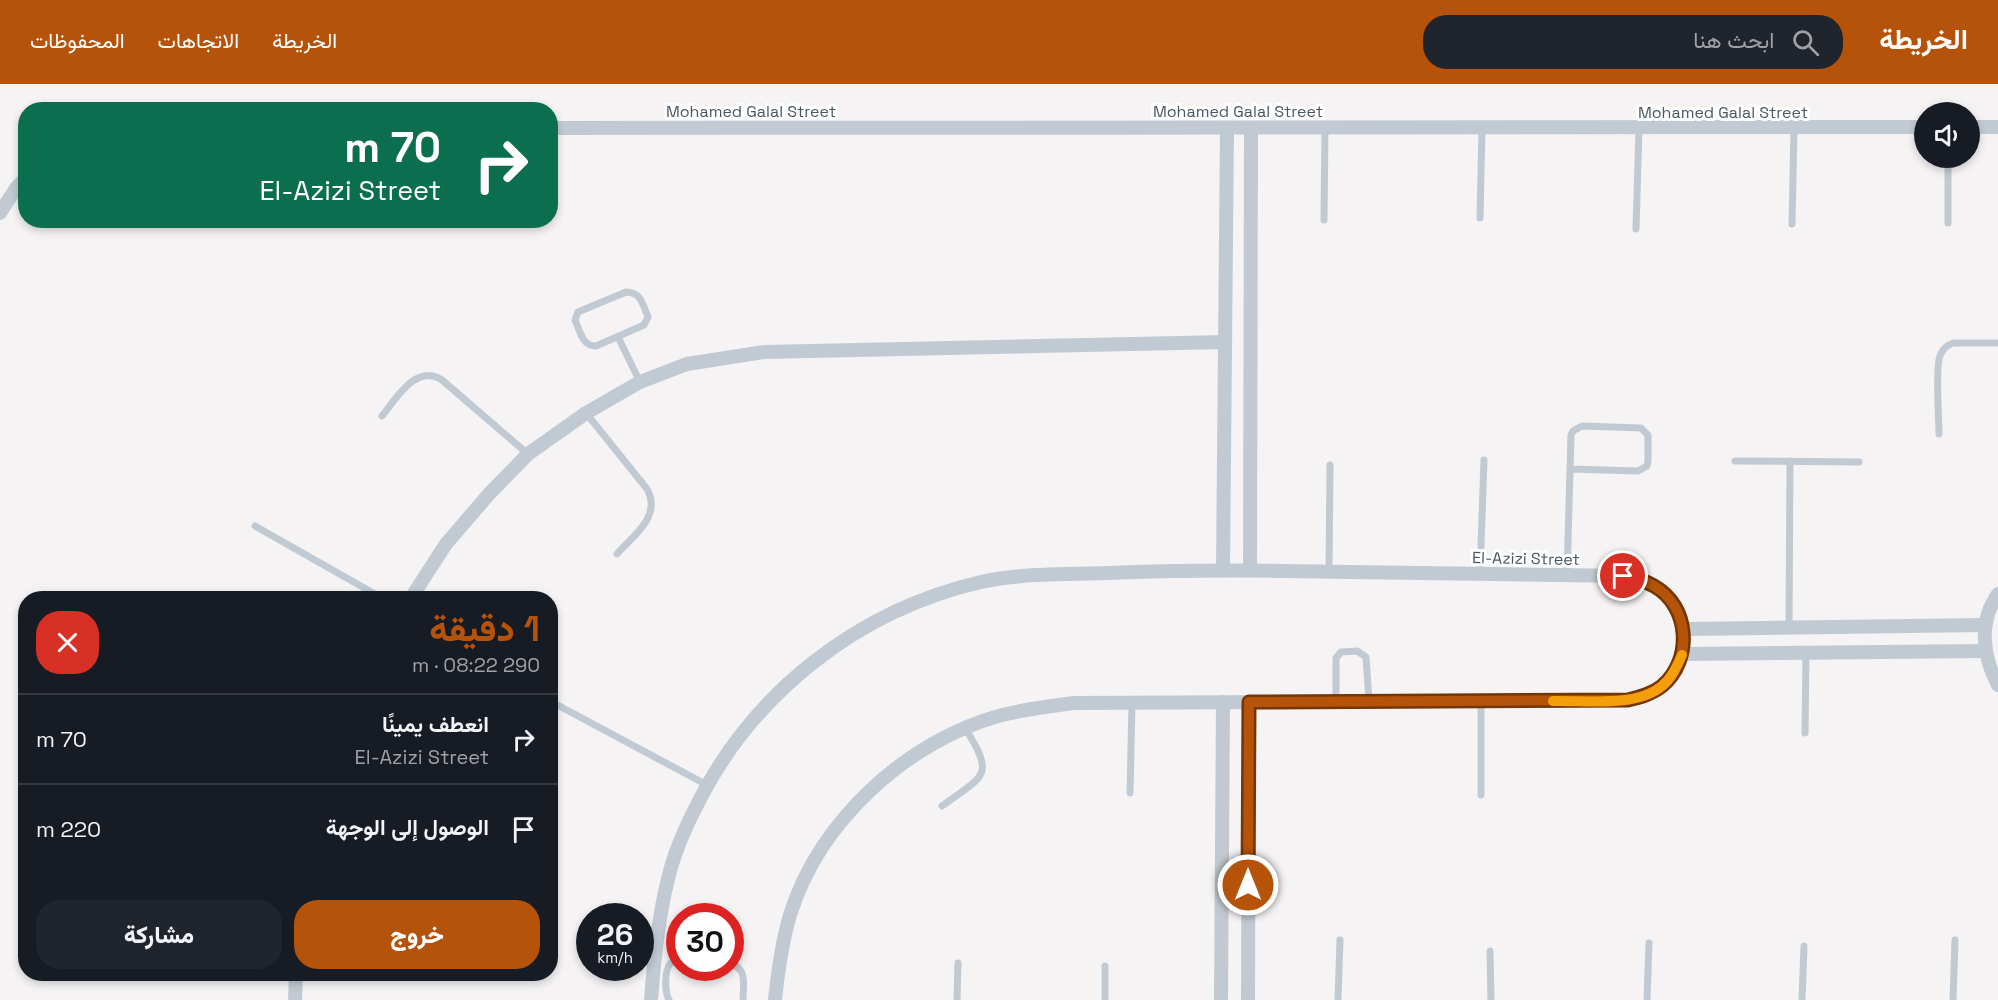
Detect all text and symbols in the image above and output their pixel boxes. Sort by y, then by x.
search box [1423,15,1843,69]
text: الخريطة [1879,21,1968,57]
text: ابحث هنا [1693,26,1774,54]
icon: search [1789,26,1822,59]
text: المحفوظات [30,27,125,54]
text: الاتجاهات [158,27,239,54]
text: الخريطة [272,27,337,54]
street label: Mohamed Galal Street [666,101,836,122]
street label: Mohamed Galal Street [1153,101,1323,122]
street label: Mohamed Galal Street [1638,102,1808,123]
map controls [1914,102,1980,168]
button: sound [1914,102,1980,168]
text: 70 m [344,121,441,174]
icon: right [462,126,540,204]
text: El-Azizi Street [259,173,441,208]
street label: El-Azizi Street [1472,547,1580,570]
pin [1597,550,1648,601]
icon: arrive [1606,559,1639,592]
text: 1 دقيقة [429,606,540,652]
button: close [36,611,99,674]
text: 290 m · 08:22 [412,652,540,678]
text: انعطف يمينًا [382,710,489,738]
icon: right [507,723,540,756]
text: 70 m [36,725,87,753]
text: El-Azizi Street [355,744,489,770]
text: الوصول إلى الوجهة [326,813,489,841]
icon: arrive [507,813,540,846]
text: 220 m [36,815,101,843]
position arrow [1216,853,1280,917]
button: مشاركة [36,900,282,969]
button: خروج [294,900,540,969]
speed limit sign: 30 [666,903,744,981]
text: 26 [597,915,633,954]
text: km/h [597,948,633,967]

